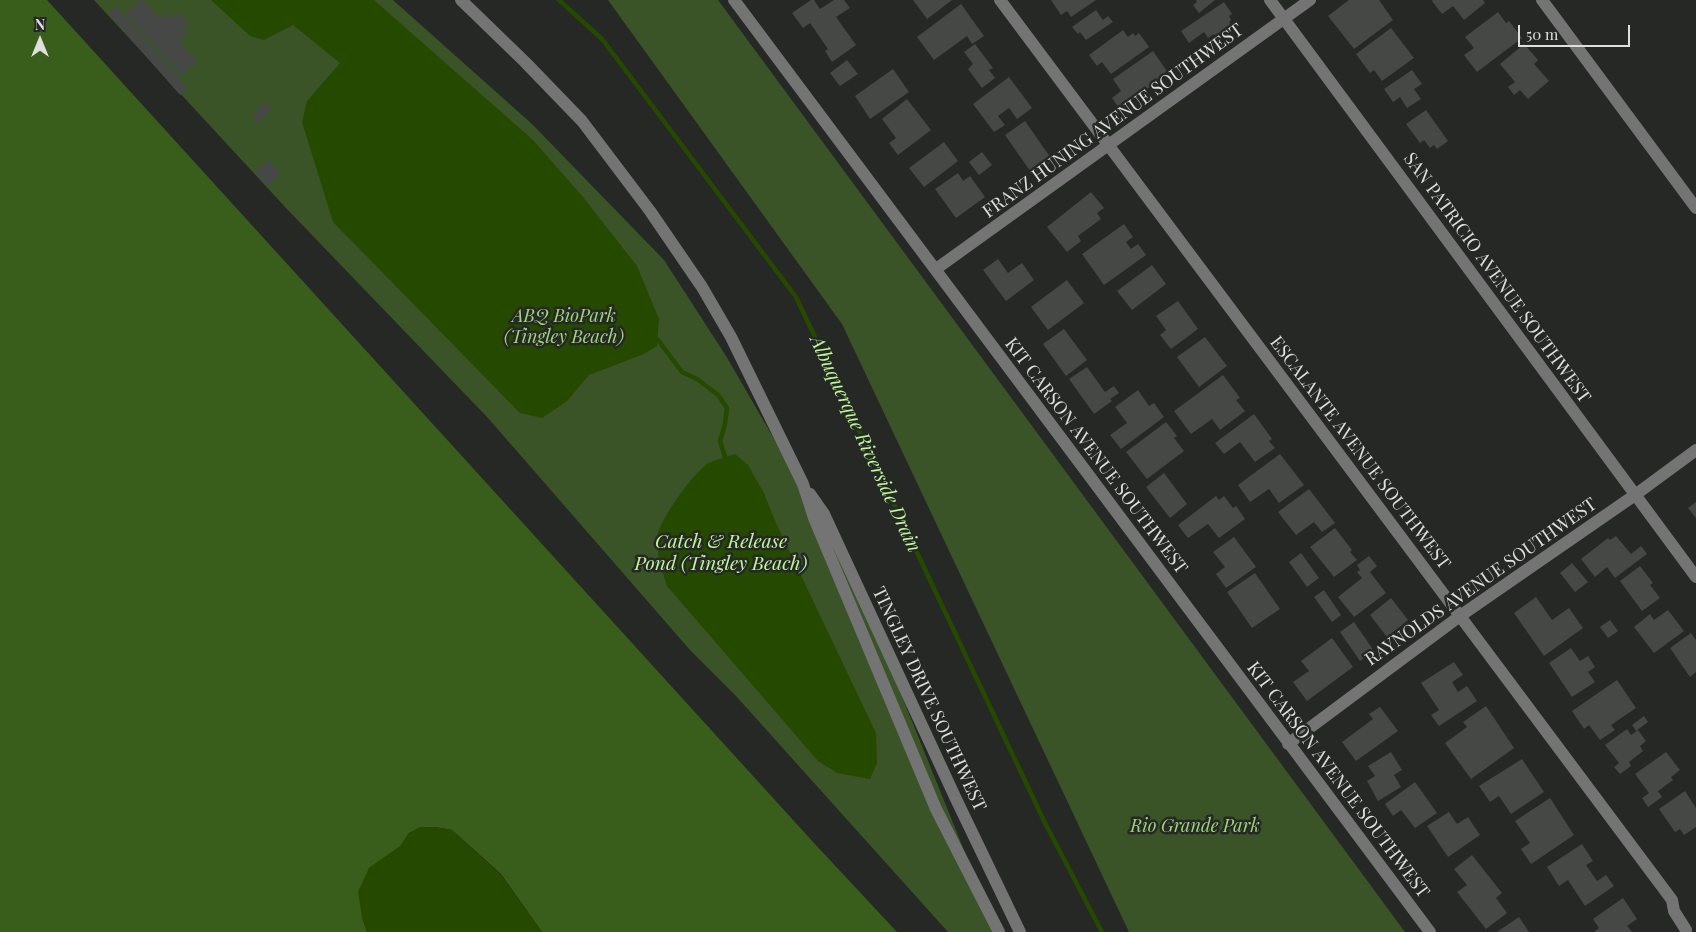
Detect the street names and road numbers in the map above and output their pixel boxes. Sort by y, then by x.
street label: FRANZ HUNING AVENUE SOUTHWEST [979,19,1247,223]
street label: SAN PATRICIO AVENUE SOUTHWEST [1399,149,1595,407]
street label: ESCALANTE AVENUE SOUTHWEST [1265,332,1455,574]
street label: KIT CARSON AVENUE SOUTHWEST [1000,334,1192,578]
street label: RAYNOLDS AVENUE SOUTHWEST [1361,494,1601,670]
street label: TINGLEY DRIVE SOUTHWEST [867,584,991,814]
street label: KIT CARSON AVENUE SOUTHWEST [1242,658,1434,902]

